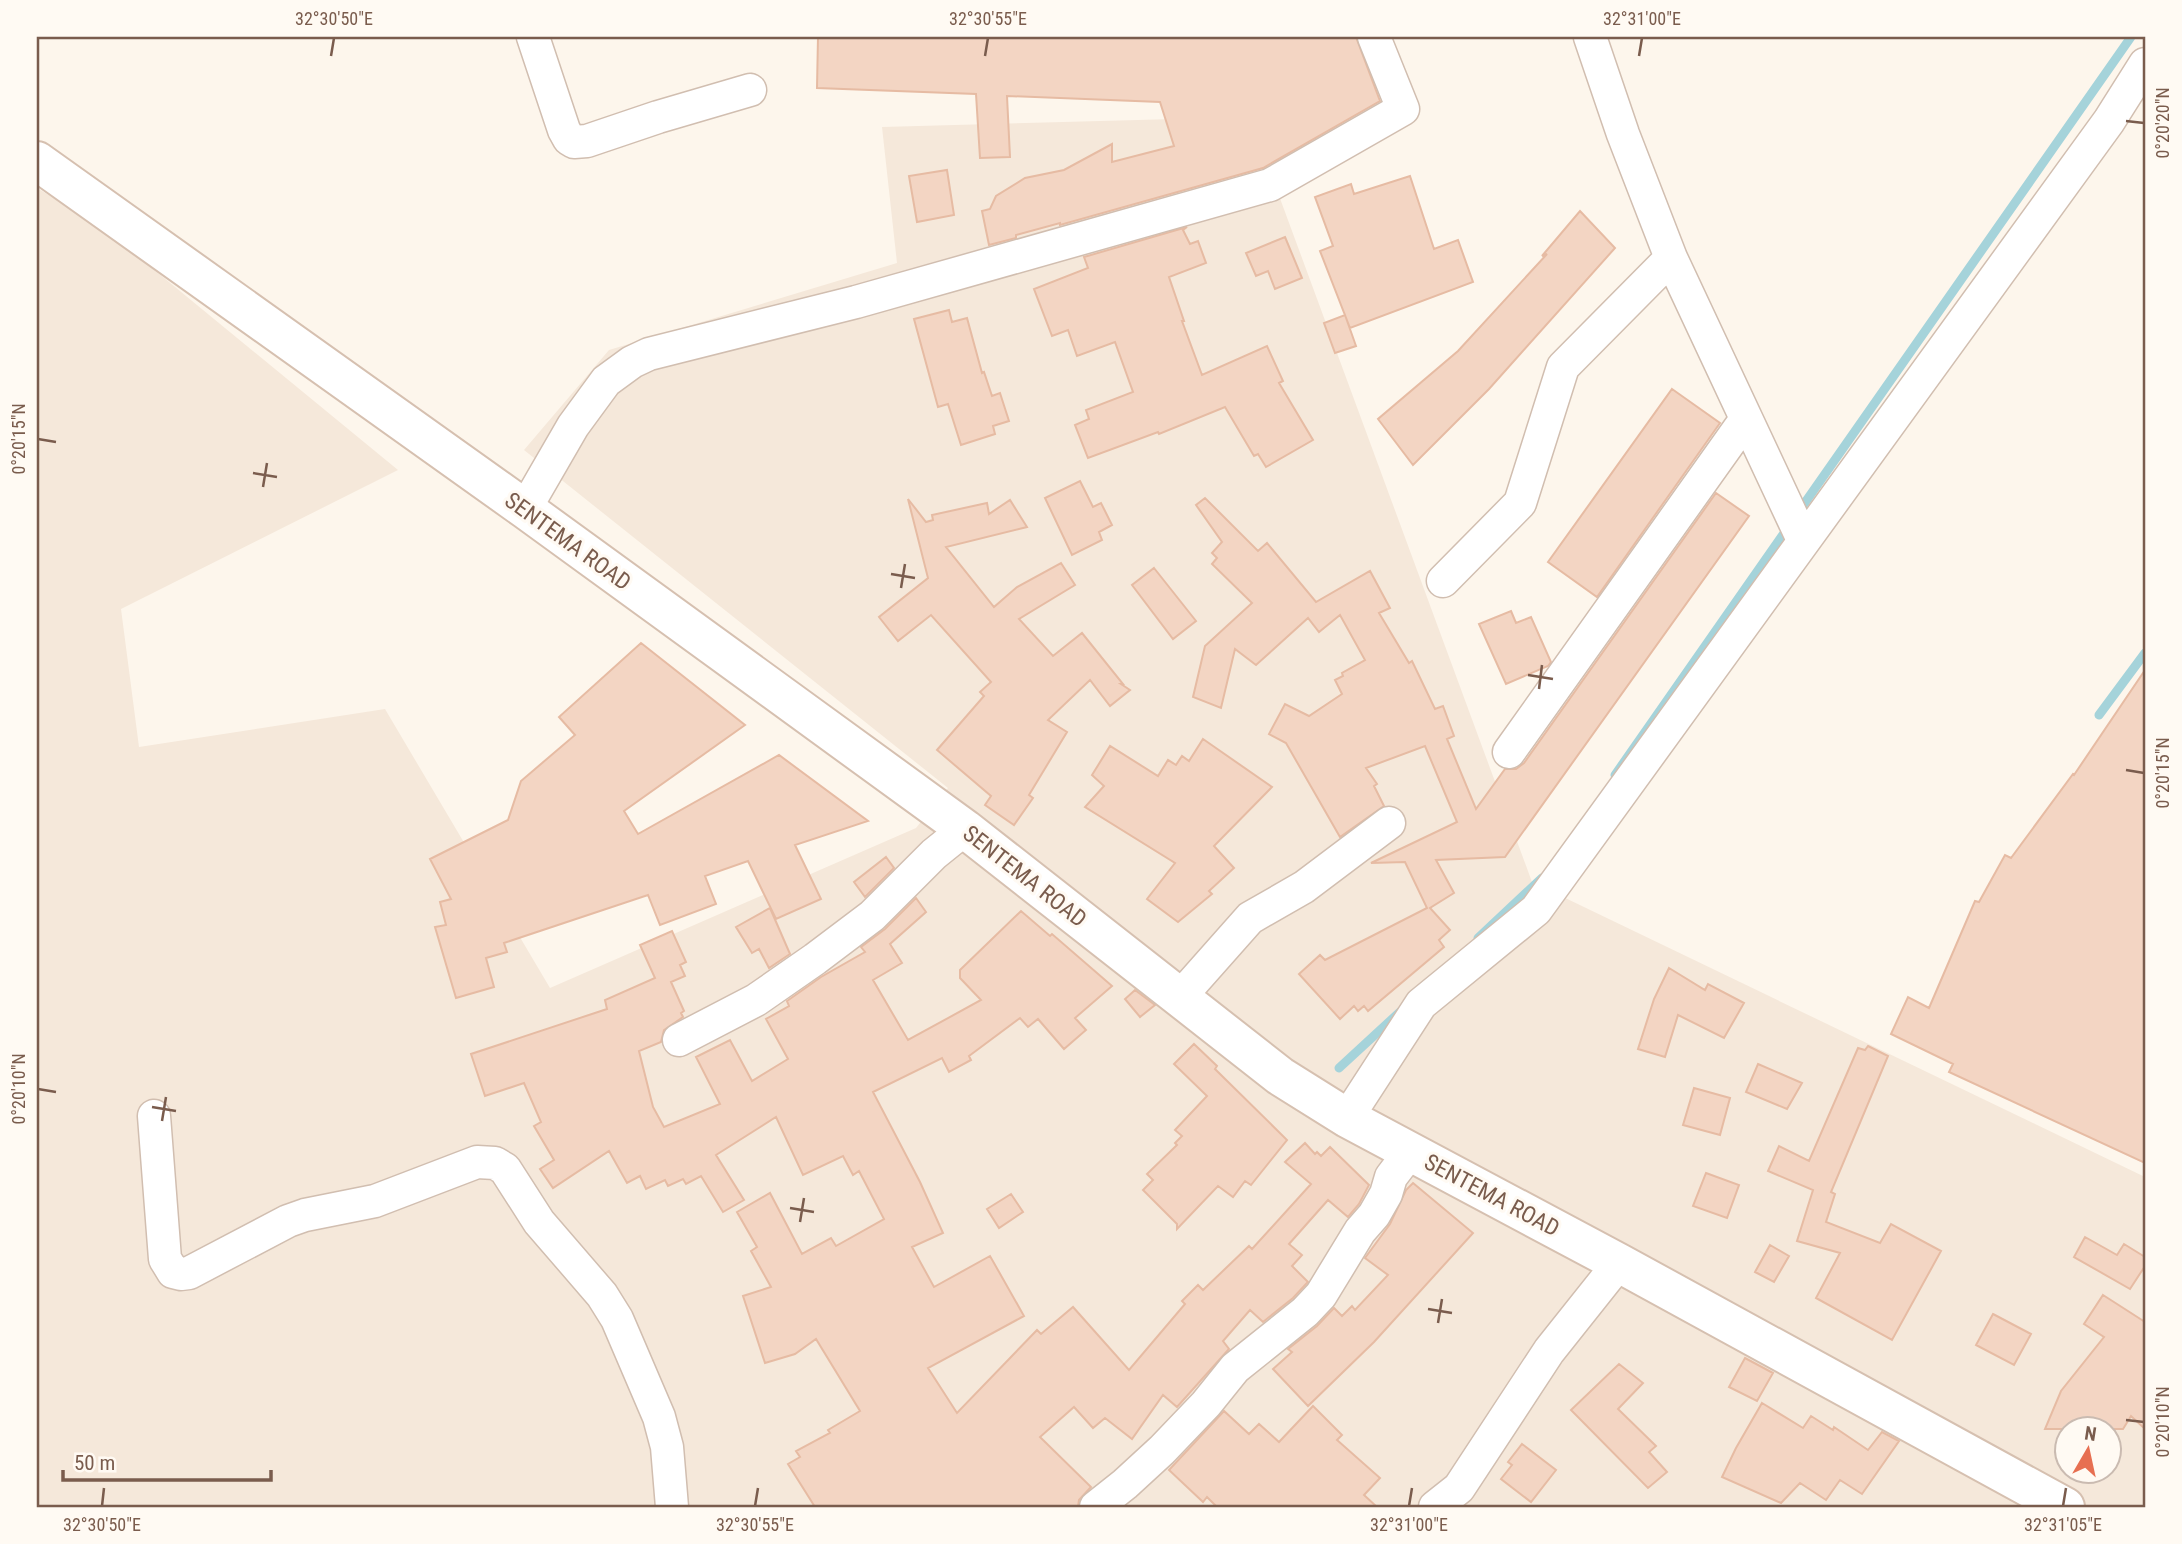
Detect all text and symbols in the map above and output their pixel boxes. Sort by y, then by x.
text: 32°30'50"E [295,8,373,29]
text: 32°30'55"E [949,8,1027,29]
text: 32°31'00"E [1603,8,1681,29]
text: 0°20'20"N [2152,87,2173,159]
text: 0°20'15"N [8,403,29,475]
street label: SENTEMA ROAD [499,487,636,596]
text: 0°20'15"N [2152,737,2173,809]
street label: SENTEMA ROAD [958,820,1092,933]
text: 0°20'10"N [8,1053,29,1125]
street label: SENTEMA ROAD [1420,1149,1564,1242]
text: 0°20'10"N [2152,1386,2173,1458]
north arrow [2052,1414,2122,1484]
text: N [2083,1421,2098,1446]
scale bar [63,1439,271,1483]
text: 50 m [74,1451,115,1475]
text: 32°30'50"E [63,1514,141,1535]
text: 32°30'55"E [716,1514,794,1535]
text: 32°31'00"E [1370,1514,1448,1535]
text: 32°31'05"E [2024,1514,2102,1535]

